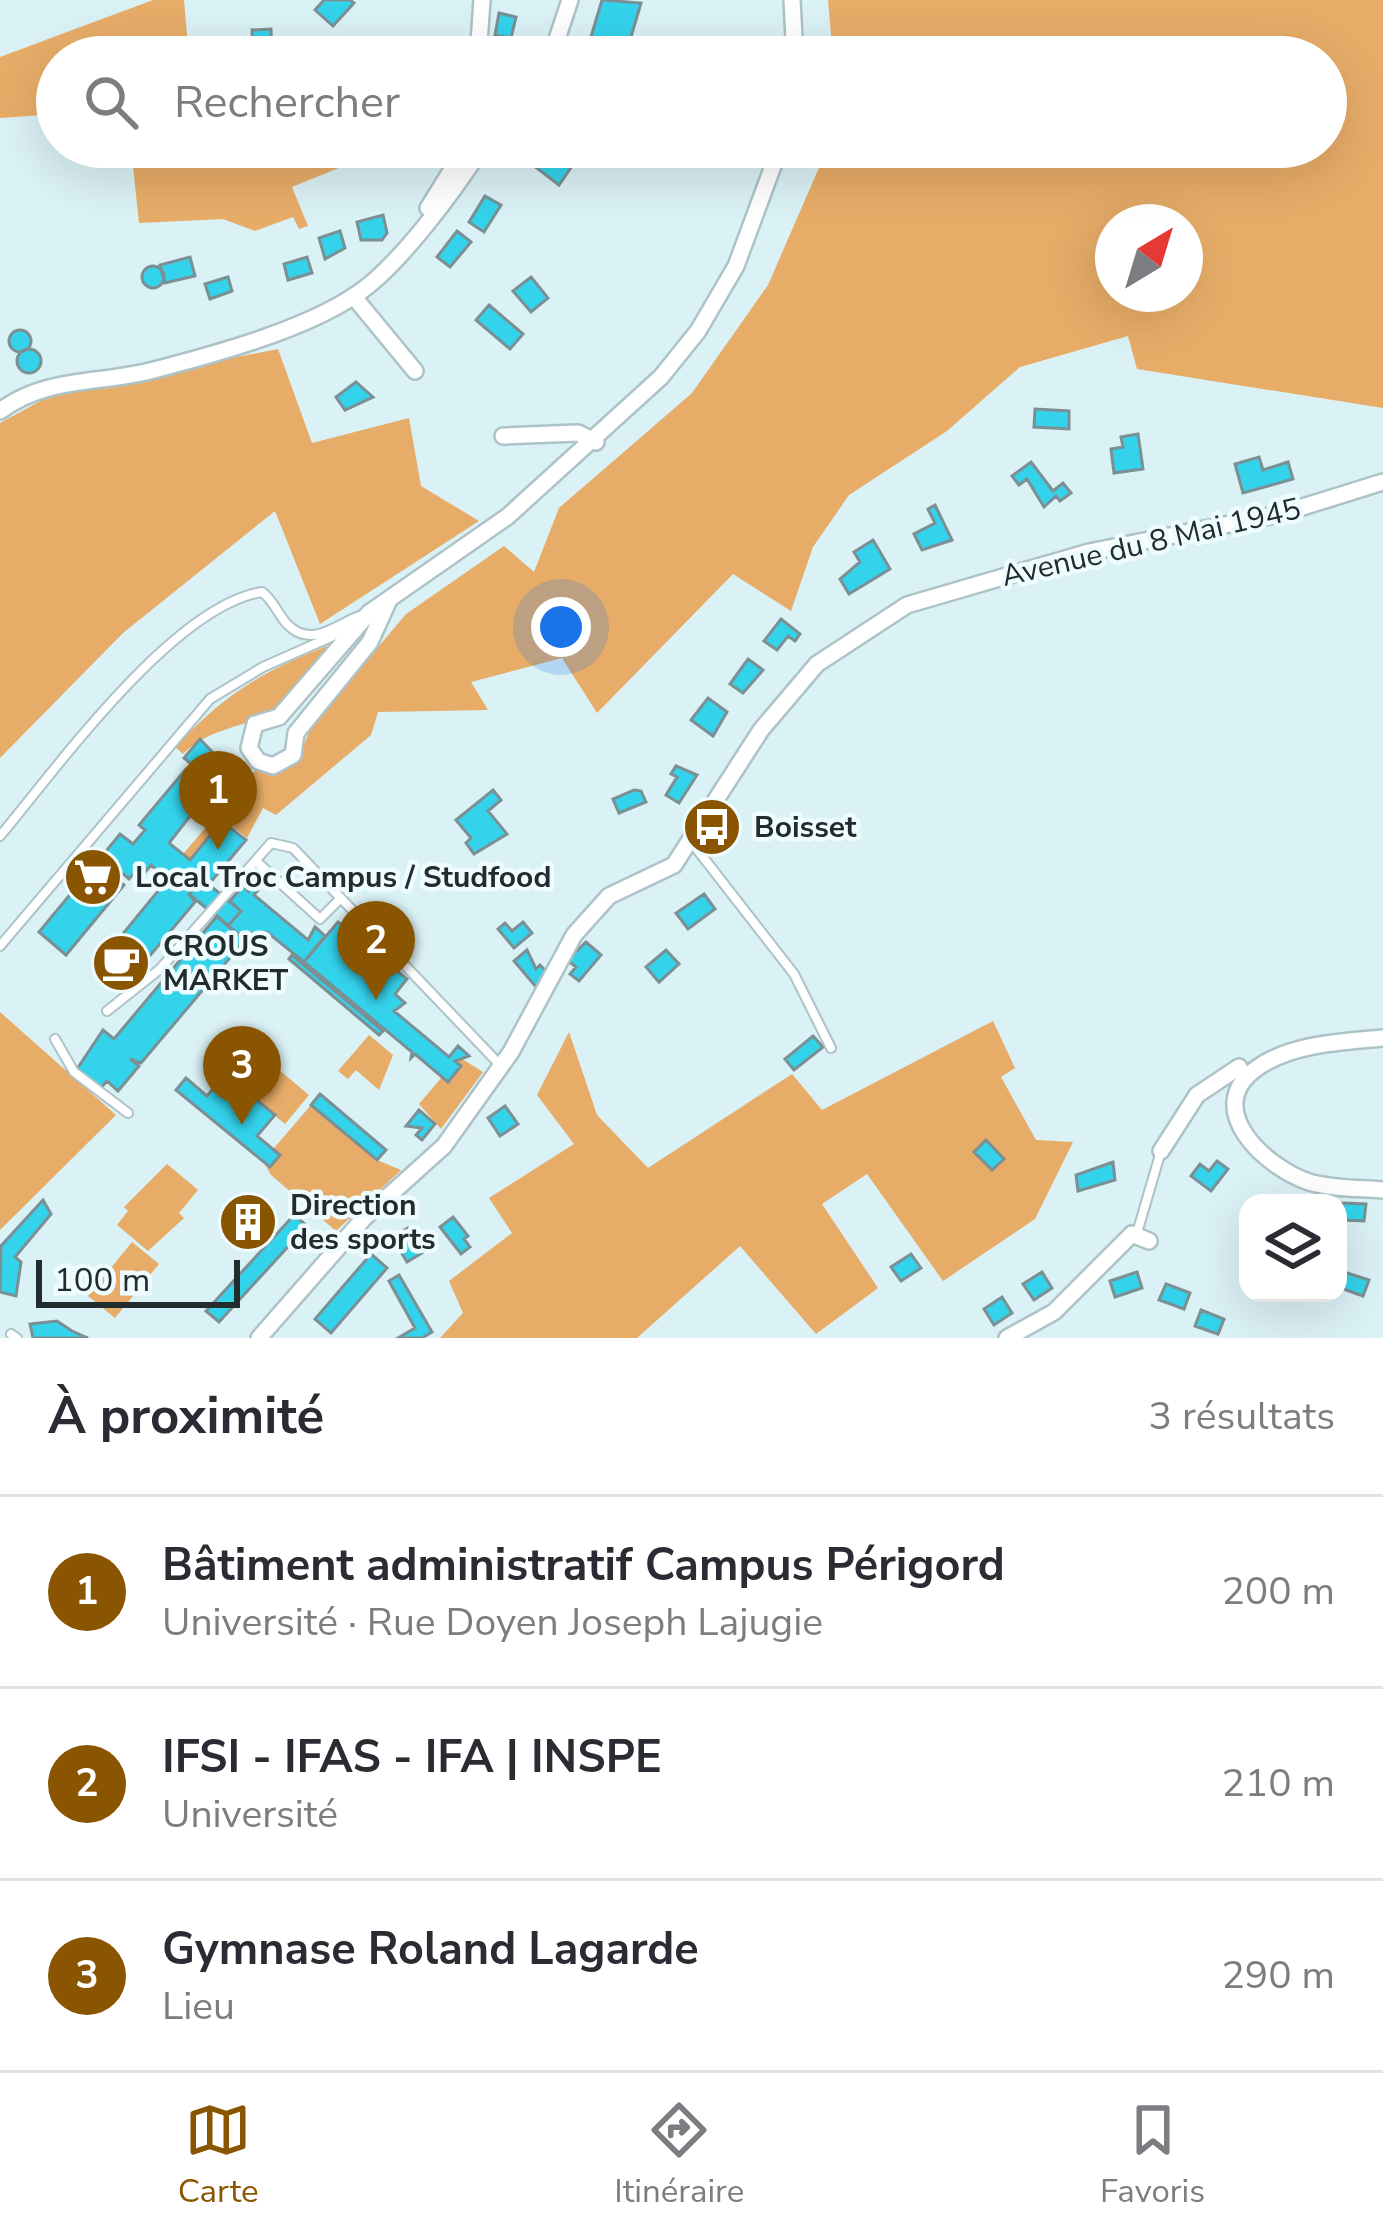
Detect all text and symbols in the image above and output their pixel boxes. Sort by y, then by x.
search box [36,36,1347,168]
icon: search [78,69,144,135]
text: Rechercher [174,72,400,133]
north arrow [1095,204,1203,312]
street label: Avenue du 8 Mai 1945 [998,488,1305,597]
your location [531,597,591,657]
pin: 1 [179,751,257,850]
bus stop icon: Boisset [681,796,743,858]
place label: Boisset [754,807,857,848]
supermarket icon: Local Troc Campus / Studfood [62,846,124,908]
place label: Local Troc Campus / Studfood [135,857,551,898]
pin: 2 [337,901,415,1000]
place label: CROUS MARKET [163,926,289,1001]
cafe icon: CROUS MARKET [90,932,152,994]
pin: 3 [203,1026,281,1125]
place label: Direction des sports [290,1185,436,1260]
building icon: Direction des sports [217,1191,279,1253]
map controls [1239,1194,1347,1302]
button: layers [1239,1194,1347,1302]
scale bar [36,1254,240,1307]
text: 100 m [54,1258,150,1303]
text: À proximité [48,1381,324,1451]
text: 3 résultats [1149,1390,1335,1443]
text: Bâtiment administratif Campus Périgord [162,1535,1005,1596]
text: 1 [75,1565,99,1618]
text: 200 m [1221,1565,1335,1618]
text: Université · Rue Doyen Joseph Lajugie [162,1596,823,1649]
text: IFSI - IFAS - IFA | INSPE [162,1727,662,1788]
text: 2 [75,1757,99,1810]
text: 210 m [1221,1757,1335,1810]
text: Université [162,1788,338,1841]
text: Gymnase Roland Lagarde [162,1919,699,1980]
text: 3 [75,1949,99,2002]
text: 290 m [1221,1949,1335,2002]
text: Lieu [162,1980,235,2033]
tab: Carte [178,2097,259,2214]
tab: Itinéraire [614,2097,744,2214]
tab: Favoris [1100,2097,1205,2214]

